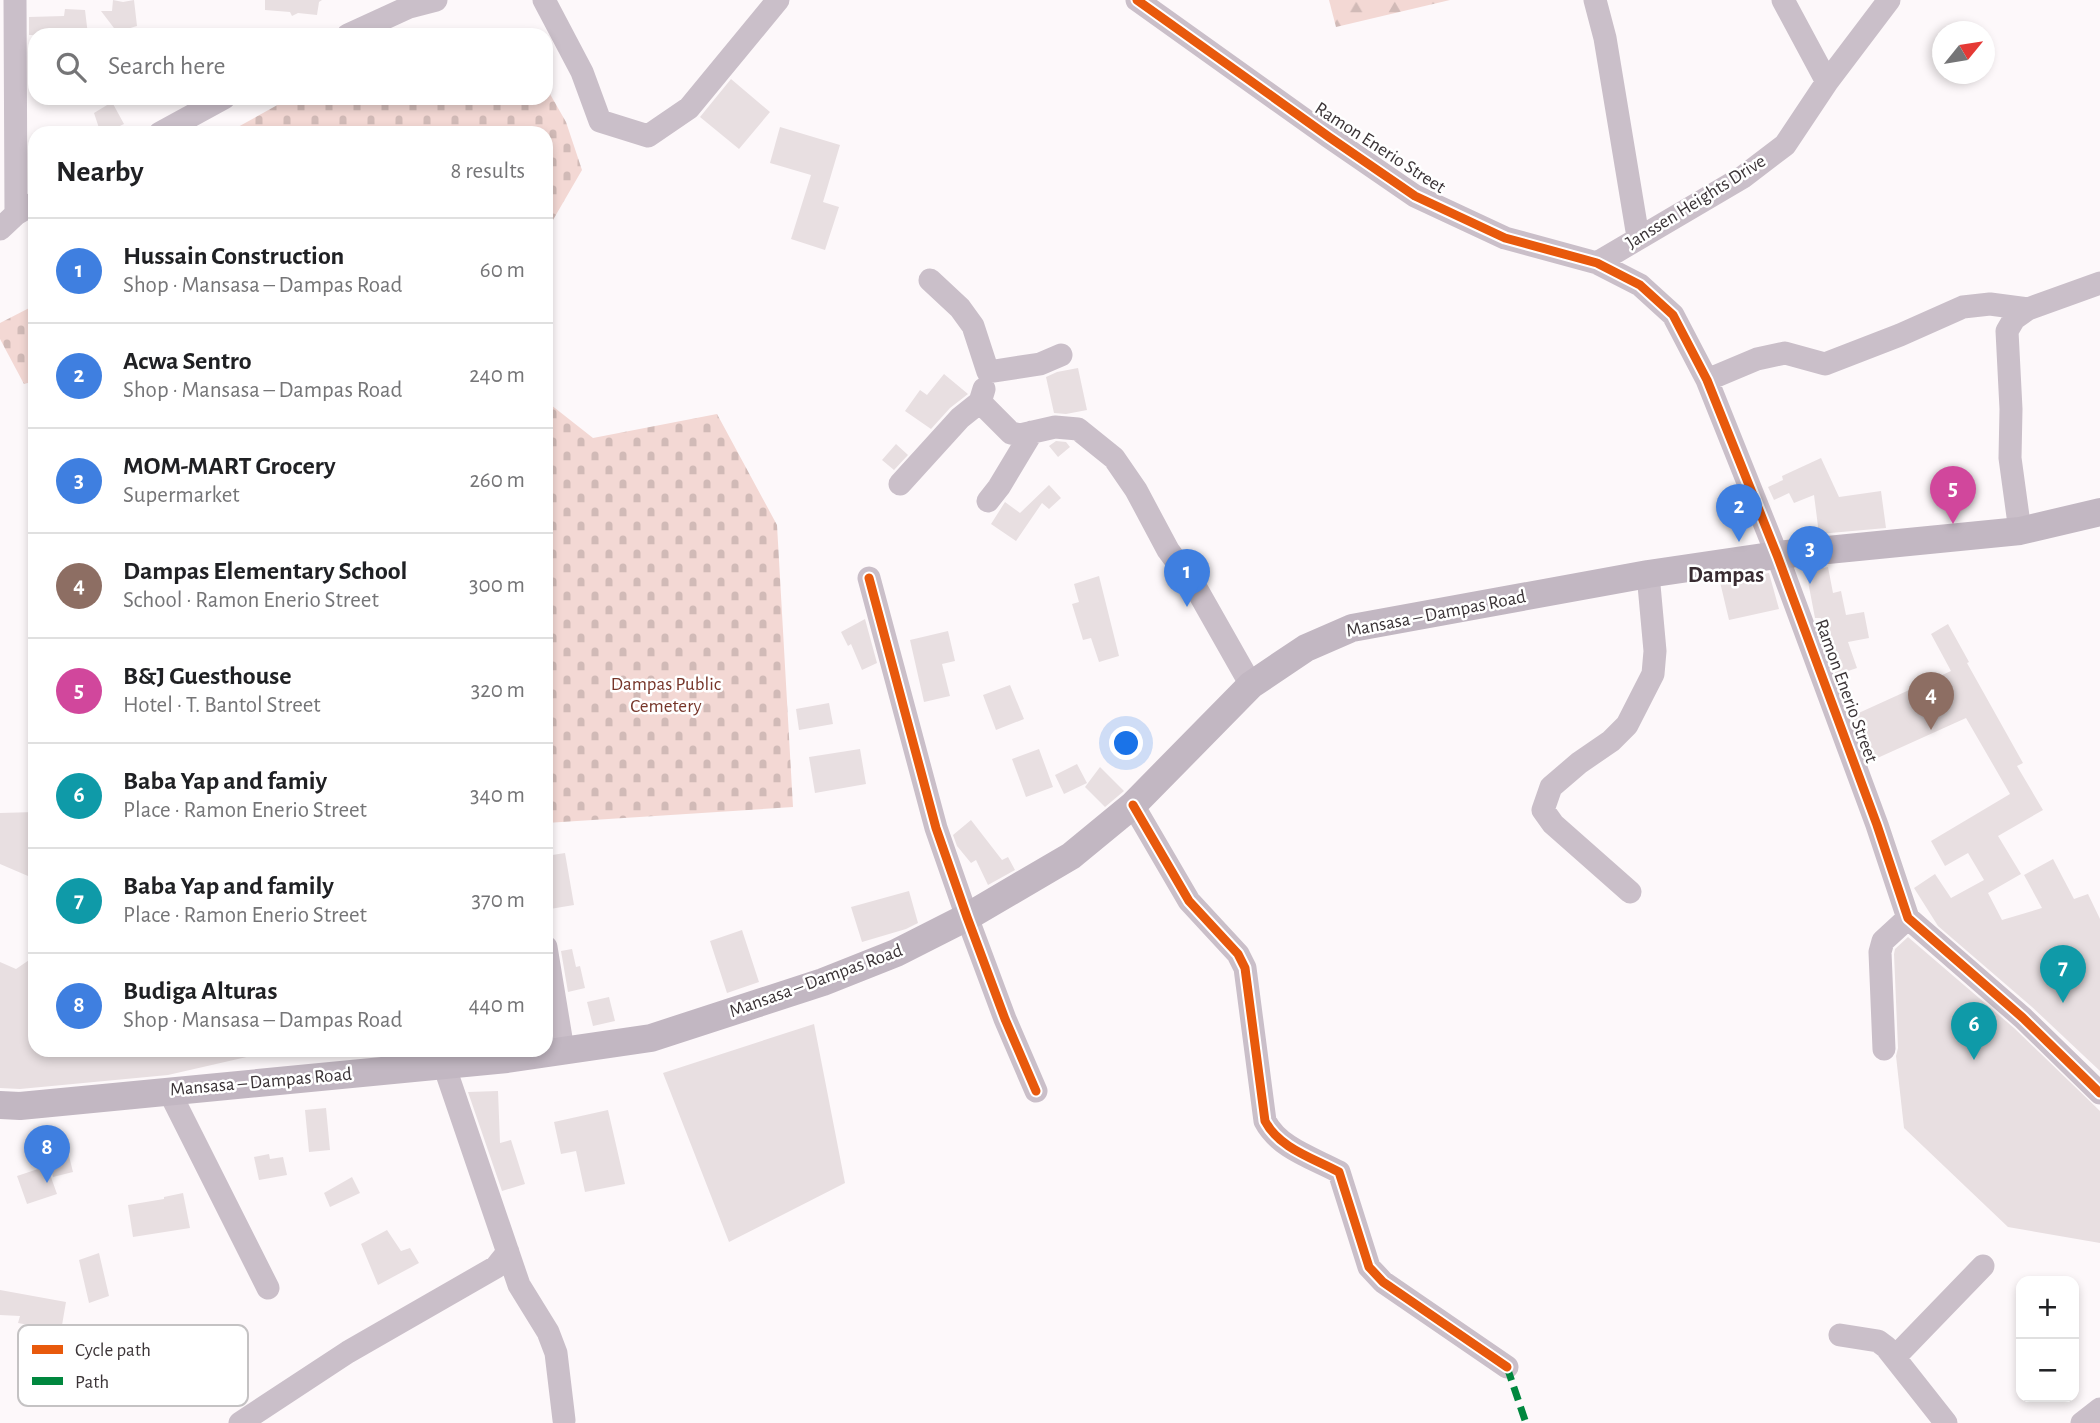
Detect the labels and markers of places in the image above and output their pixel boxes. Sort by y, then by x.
pin: 5 [1930,466,1976,524]
pin: 2 [1716,484,1762,542]
pin: 3 [1787,526,1833,584]
pin: 1 [1164,549,1210,607]
pin: 4 [1908,672,1954,730]
pin: 7 [2040,945,2086,1003]
pin: 6 [1951,1002,1997,1060]
pin: 8 [24,1125,70,1183]

